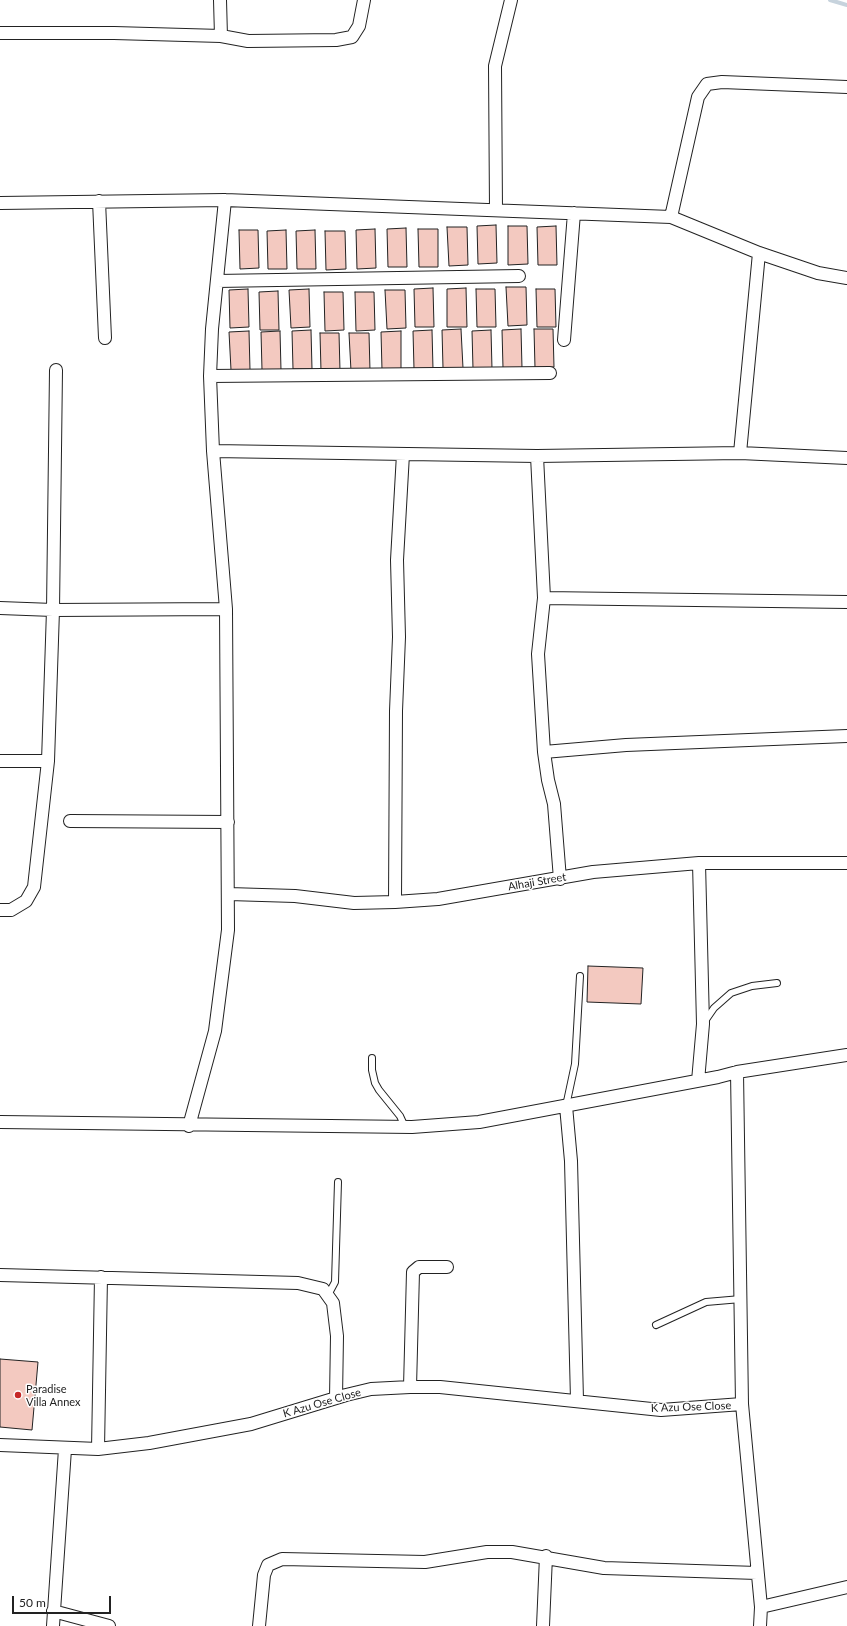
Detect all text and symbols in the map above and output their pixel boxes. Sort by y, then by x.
street label: Alhaji Street [507,870,567,894]
place label: Paradise Villa Annex [26,1382,80,1408]
street label: K Azu Ose Close [282,1386,362,1420]
marker: Paradise Villa Annex [13,1390,23,1400]
street label: K Azu Ose Close [651,1399,731,1415]
scale bar [14,1588,113,1614]
text: 50 m [19,1595,46,1610]

